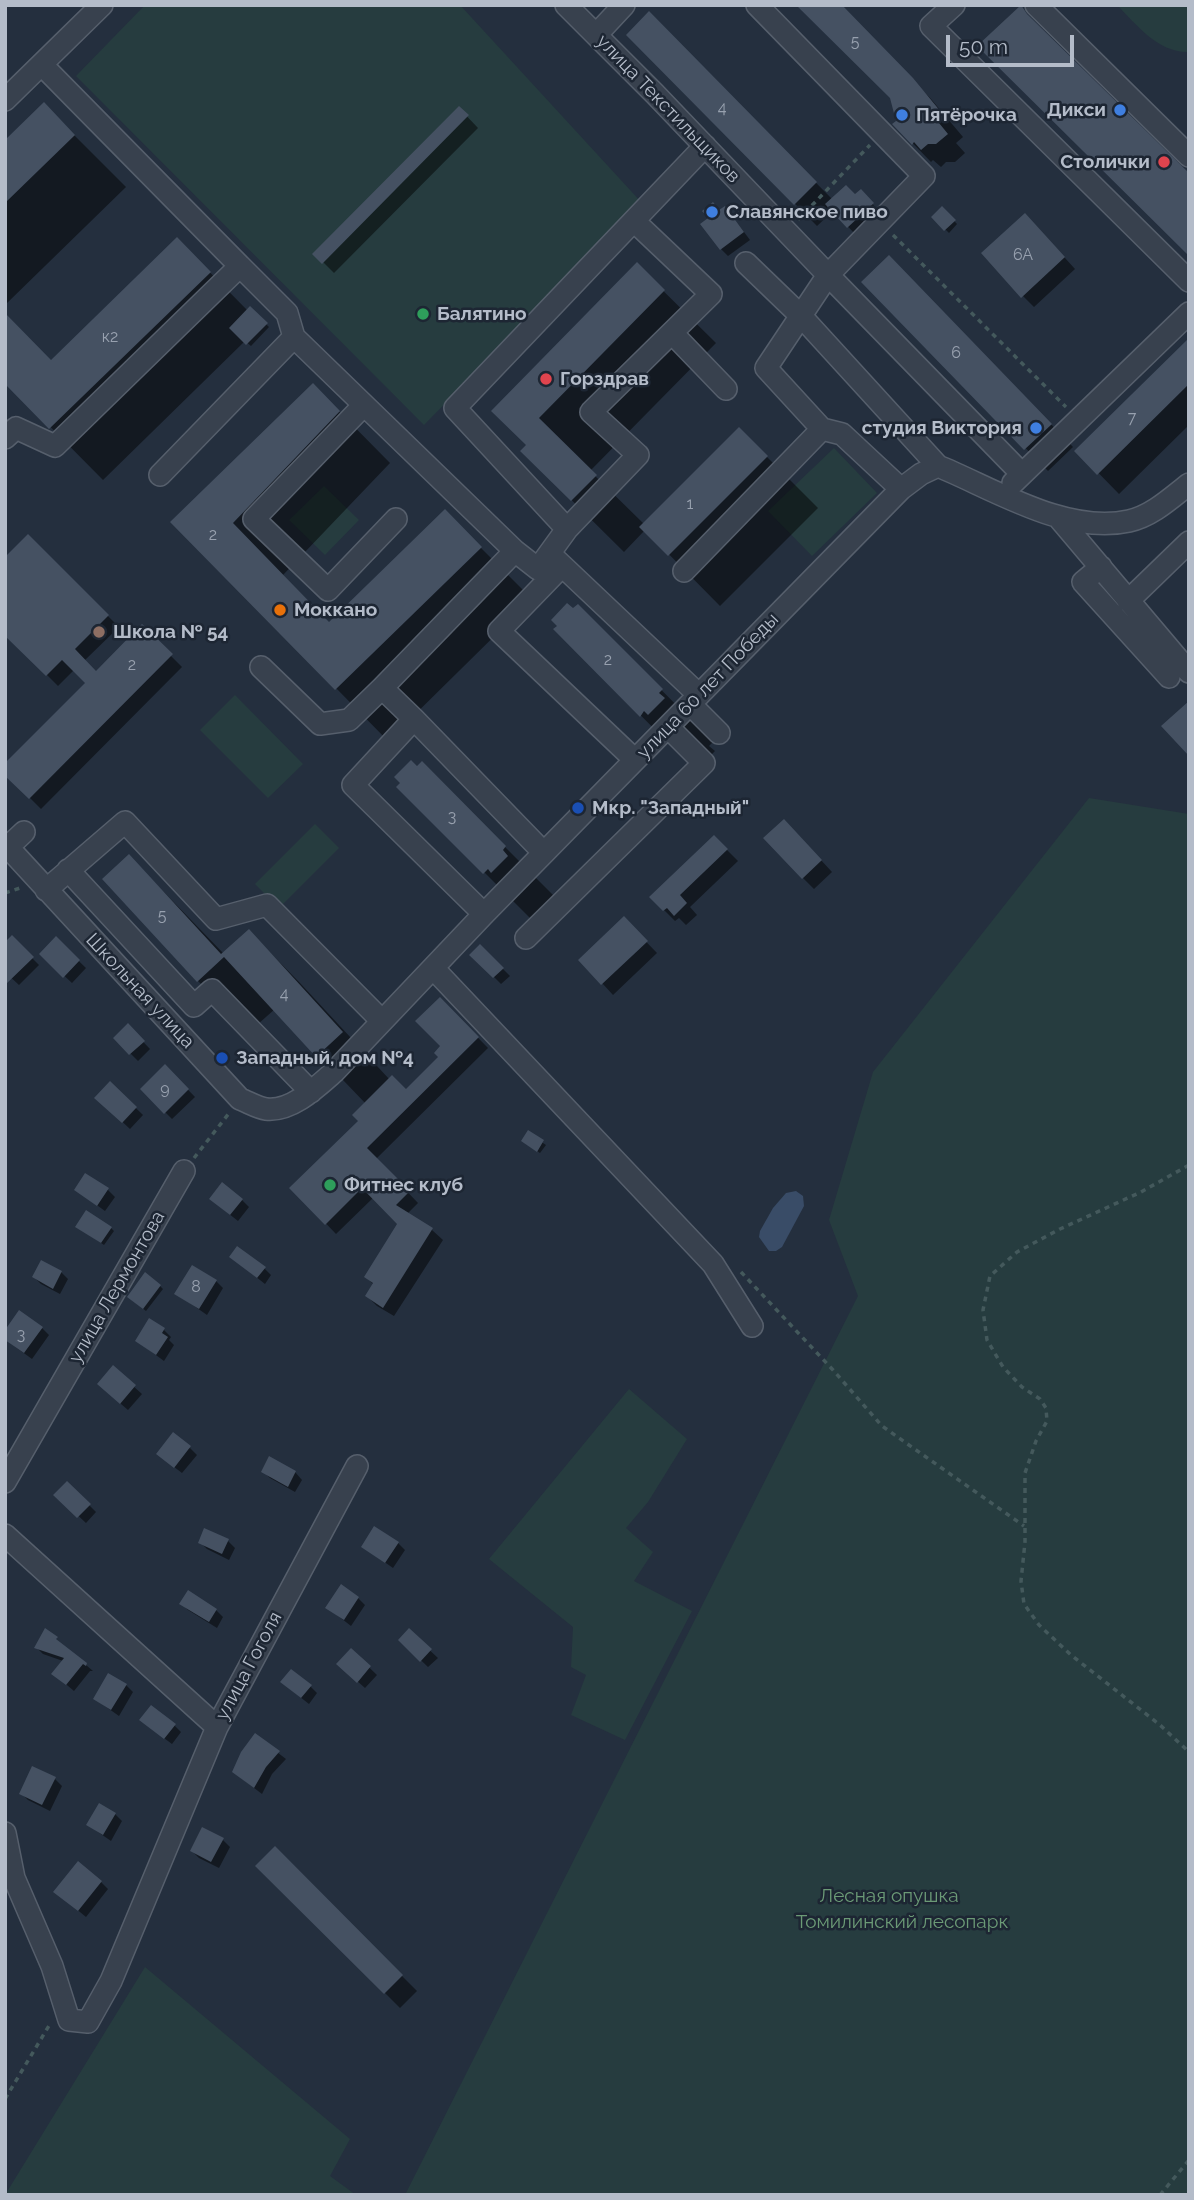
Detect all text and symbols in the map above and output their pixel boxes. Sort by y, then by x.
scale bar [949,21,1077,65]
street label: улица Текстильщиков [591,30,745,188]
house number: 5 [851,32,859,52]
text: 50 m [959,34,1008,59]
house number: 4 [718,98,726,118]
place label: Дикси [1047,99,1106,121]
marker: Дикси [1112,102,1128,118]
place label: Пятёрочка [916,104,1017,126]
marker: Пятёрочка [894,107,910,123]
place label: Столички [1060,151,1150,173]
marker: Столички [1156,154,1172,170]
place label: Славянское пиво [726,201,888,223]
marker: Славянское пиво [704,204,720,220]
house number: 6А [1013,245,1033,265]
place label: Балятино [437,303,527,325]
marker: Балятино [415,306,431,322]
house number: к2 [102,327,118,347]
house number: 6 [951,343,961,363]
place label: Горздрав [560,368,649,390]
marker: Горздрав [538,371,554,387]
house number: 7 [1128,408,1136,428]
place label: студия Виктория [862,417,1022,439]
marker: студия Виктория [1028,420,1044,436]
house number: 1 [687,494,693,514]
house number: 2 [209,525,217,545]
place label: Моккано [294,599,377,621]
marker: Моккано [272,602,288,618]
street label: улица 60 лет Победы [632,608,784,764]
place label: Школа № 54 [113,621,228,643]
marker: Школа № 54 [91,624,107,640]
house number: 2 [604,650,612,670]
house number: 2 [128,655,136,675]
place label: Мкр. "Западный" [592,797,749,819]
marker: Мкр. "Западный" [570,800,586,816]
house number: 3 [448,807,456,827]
house number: 5 [158,906,166,926]
street label: Школьная улица [81,929,199,1053]
house number: 4 [280,984,288,1004]
place label: Западный, дом №4 [236,1047,414,1069]
marker: Западный, дом №4 [214,1050,230,1066]
house number: 9 [160,1079,170,1099]
place label: Фитнес клуб [344,1174,463,1196]
marker: Фитнес клуб [322,1177,338,1193]
street label: улица Лермонтова [64,1207,170,1367]
house number: 8 [191,1277,201,1297]
house number: 3 [17,1325,25,1345]
street label: улица Гоголя [211,1608,287,1724]
park label: Лесная опушка [819,1885,959,1907]
park label: Томилинский лесопарк [796,1911,1008,1933]

